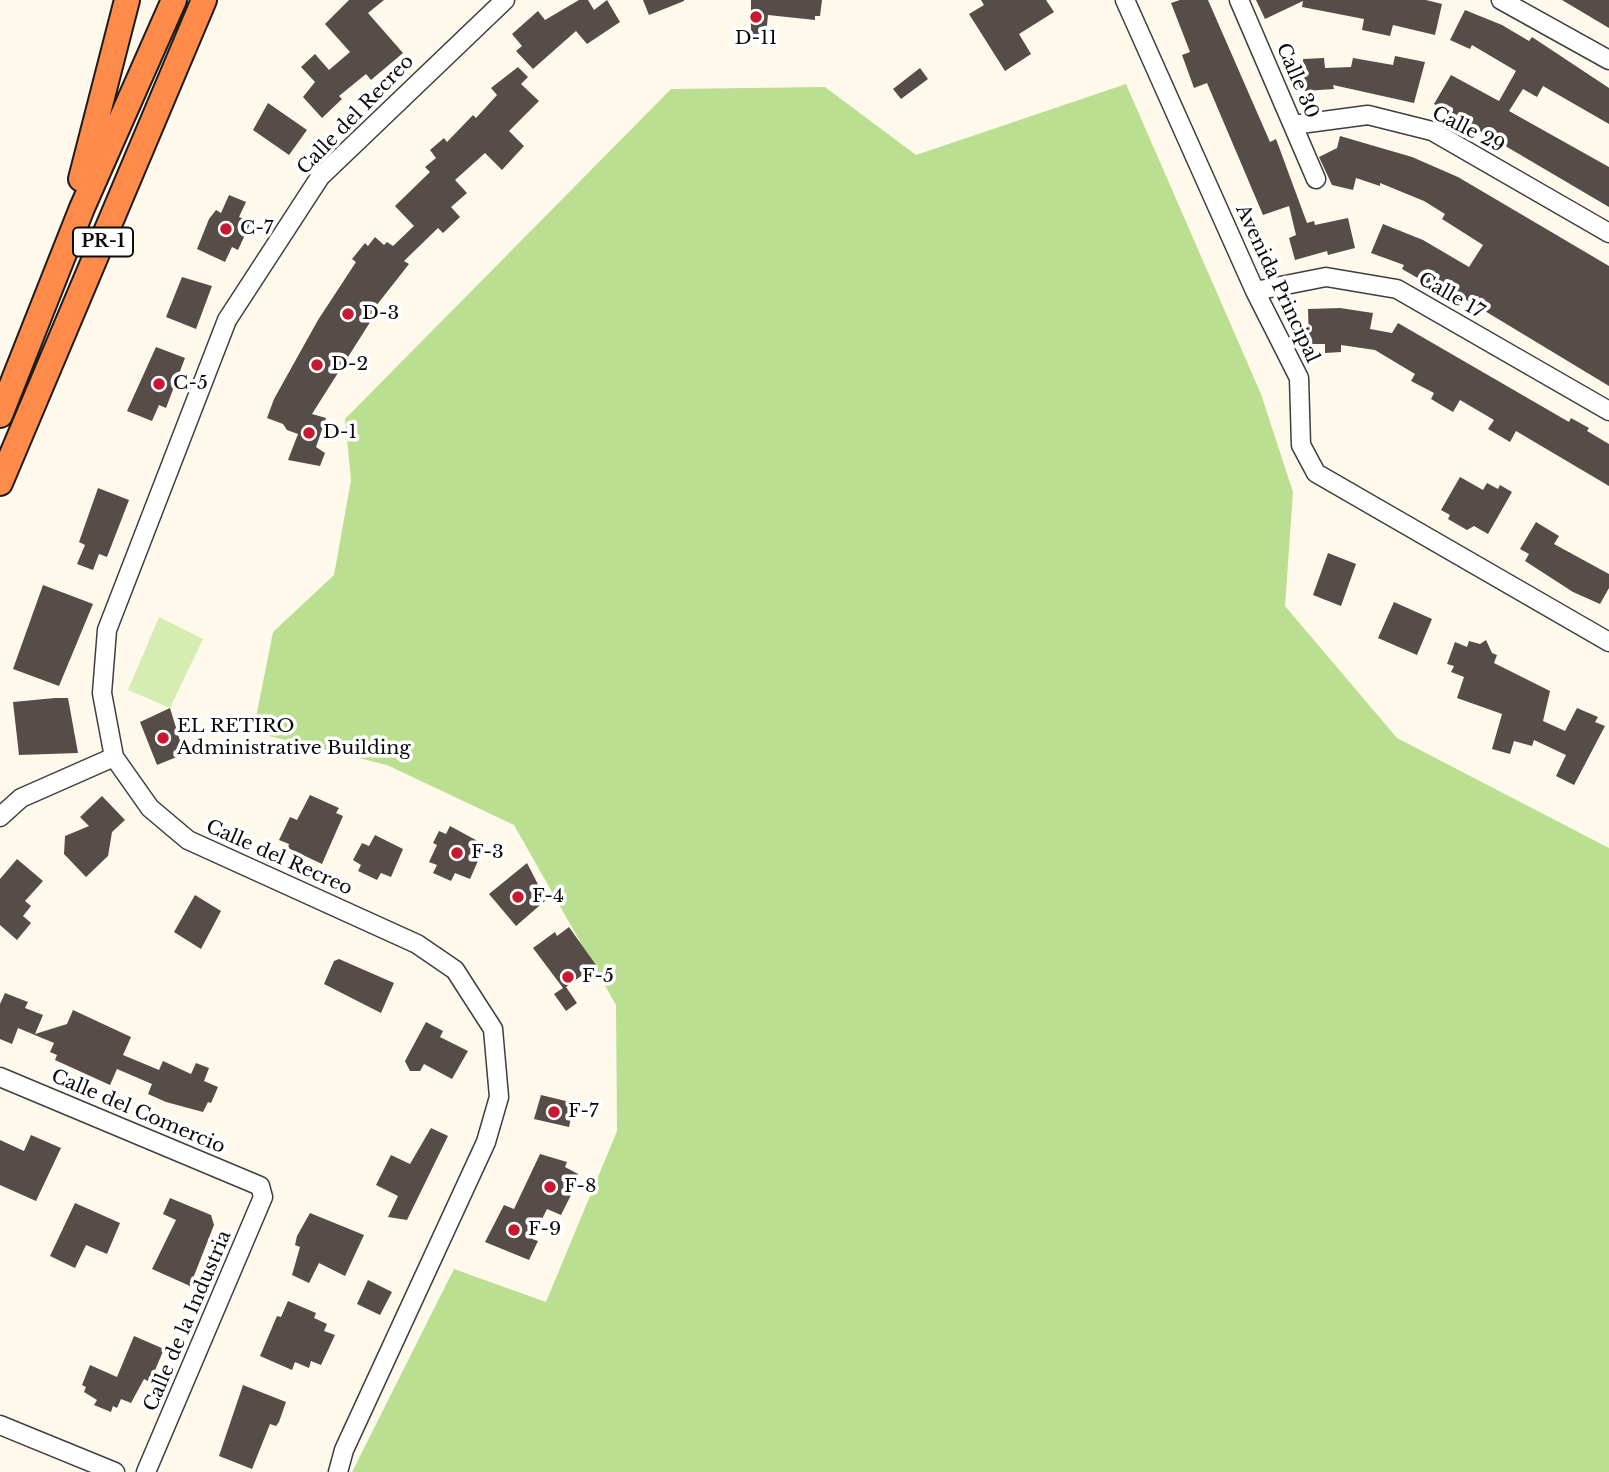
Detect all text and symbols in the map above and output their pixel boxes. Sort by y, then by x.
marker: D-11 [748,9,764,25]
place label: D-11 [735,28,777,50]
street label: Calle 30 [1271,40,1323,122]
street label: Calle del Recreo [293,50,419,180]
street label: Calle 29 [1428,102,1508,158]
street label: Avenida Principal [1230,201,1324,367]
place label: C-7 [240,218,273,240]
marker: C-7 [218,221,234,237]
road number: PR-1 [73,228,133,256]
street label: Calle 17 [1414,268,1488,324]
place label: D-3 [362,303,399,325]
marker: D-3 [340,306,356,322]
place label: D-2 [331,354,368,376]
marker: D-2 [309,357,325,373]
place label: C-5 [173,373,208,395]
marker: C-5 [151,376,167,392]
place label: D-1 [323,422,357,444]
marker: D-1 [301,425,317,441]
place label: EL RETIRO Administrative Building [177,716,411,760]
marker: EL RETIRO Administrative Building [155,730,171,746]
street label: Calle del Recreo [202,815,356,901]
place label: F-3 [471,842,504,864]
marker: F-3 [449,845,465,861]
place label: F-4 [532,886,564,908]
marker: F-4 [510,889,526,905]
place label: F-5 [582,966,614,988]
marker: F-5 [560,969,576,985]
street label: Calle del Comercio [48,1065,228,1159]
place label: F-7 [568,1101,598,1123]
marker: F-7 [546,1104,562,1120]
place label: F-8 [564,1176,597,1198]
marker: F-8 [542,1179,558,1195]
place label: F-9 [528,1219,561,1241]
marker: F-9 [506,1222,522,1238]
street label: Calle de la Industria [140,1227,236,1415]

